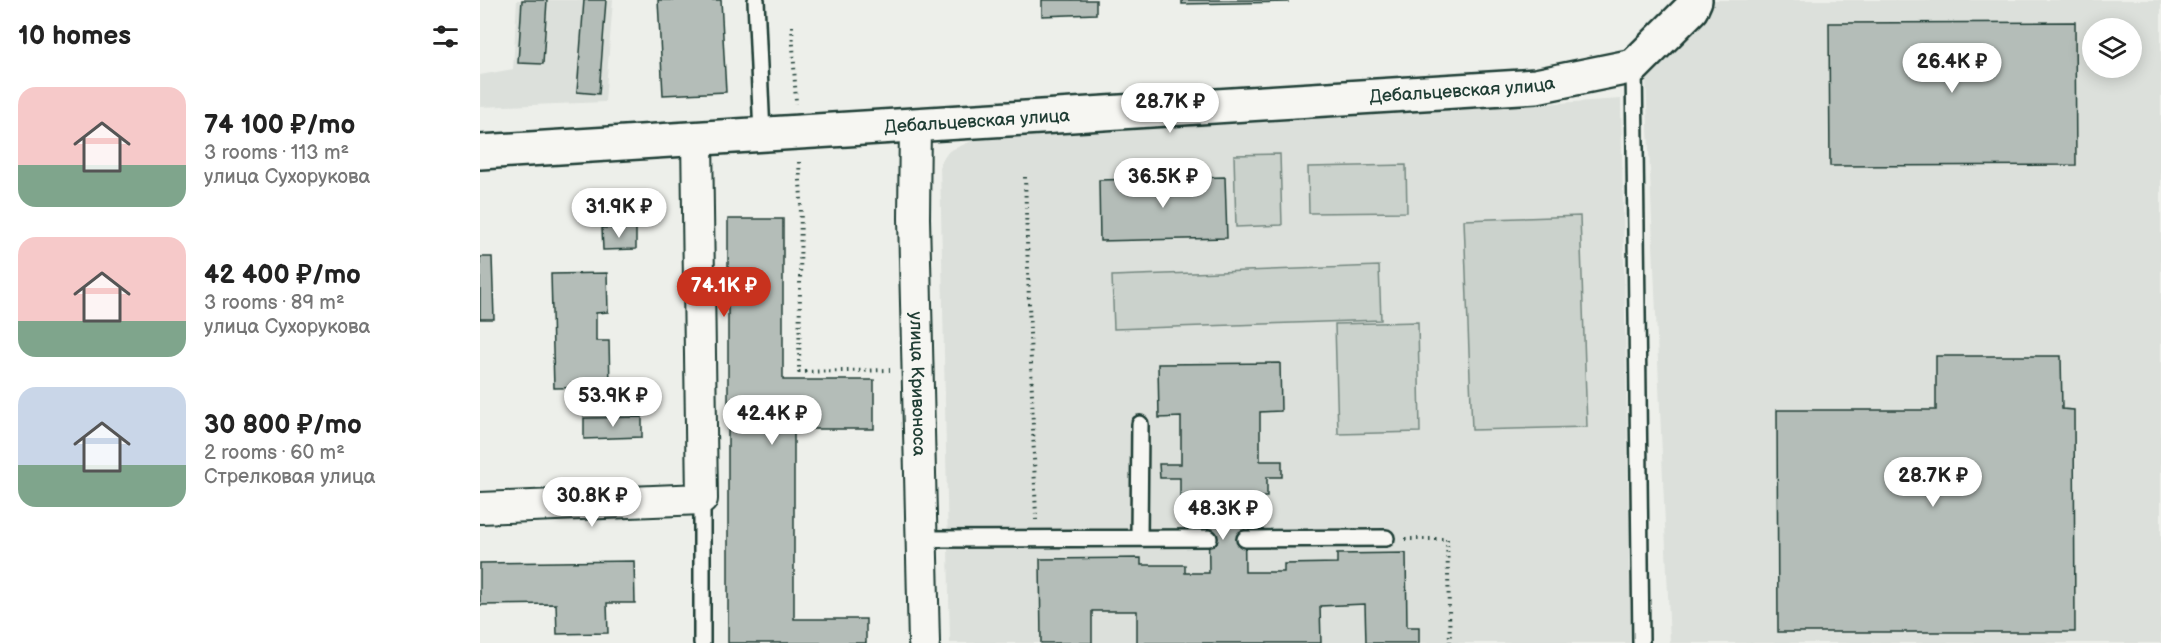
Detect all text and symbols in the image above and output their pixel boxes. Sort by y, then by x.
map controls [2082,18,2142,78]
button: layers [2082,18,2142,78]
icon: filters [429,20,462,53]
text: 10 homes [18,21,131,52]
pin: 26.4K ₽ [1897,43,2007,94]
text: 26.4K ₽ [1917,50,1987,74]
street label: Дебальцевская улица [1369,72,1557,107]
pin: 28.7K ₽ [1115,83,1225,134]
text: 28.7K ₽ [1135,90,1205,114]
street label: Дебальцевская улица [884,105,1071,137]
text: 74 100 ₽/mo [204,110,355,141]
icon: home [66,111,138,183]
text: 3 rooms · 113 m² [204,141,349,165]
pin: 36.5K ₽ [1108,158,1218,209]
text: улица Сухорукова [204,165,370,189]
text: 36.5K ₽ [1128,165,1198,189]
pin: 31.9K ₽ [564,188,674,239]
text: 31.9K ₽ [586,195,652,219]
text: 42 400 ₽/mo [204,260,361,291]
icon: home [66,261,138,333]
pin: 74.1K ₽ [669,267,779,318]
text: 74.1K ₽ [691,274,757,298]
text: 3 rooms · 89 m² [204,291,345,315]
street label: улица Кривоноса [906,311,930,457]
text: улица Сухорукова [204,315,370,339]
pin: 53.9K ₽ [558,377,668,428]
text: 53.9K ₽ [578,384,648,408]
pin: 42.4K ₽ [717,395,827,446]
text: 42.4K ₽ [737,402,807,426]
text: 30 800 ₽/mo [204,410,362,441]
icon: home [66,411,138,483]
text: 2 rooms · 60 m² [204,441,345,465]
pin: 28.7K ₽ [1878,457,1988,508]
text: 28.7K ₽ [1898,464,1968,488]
text: Стрелковая улица [204,465,375,489]
pin: 30.8K ₽ [537,477,647,528]
text: 30.8K ₽ [556,484,628,508]
pin: 48.3K ₽ [1168,490,1278,541]
text: 48.3K ₽ [1188,497,1258,521]

